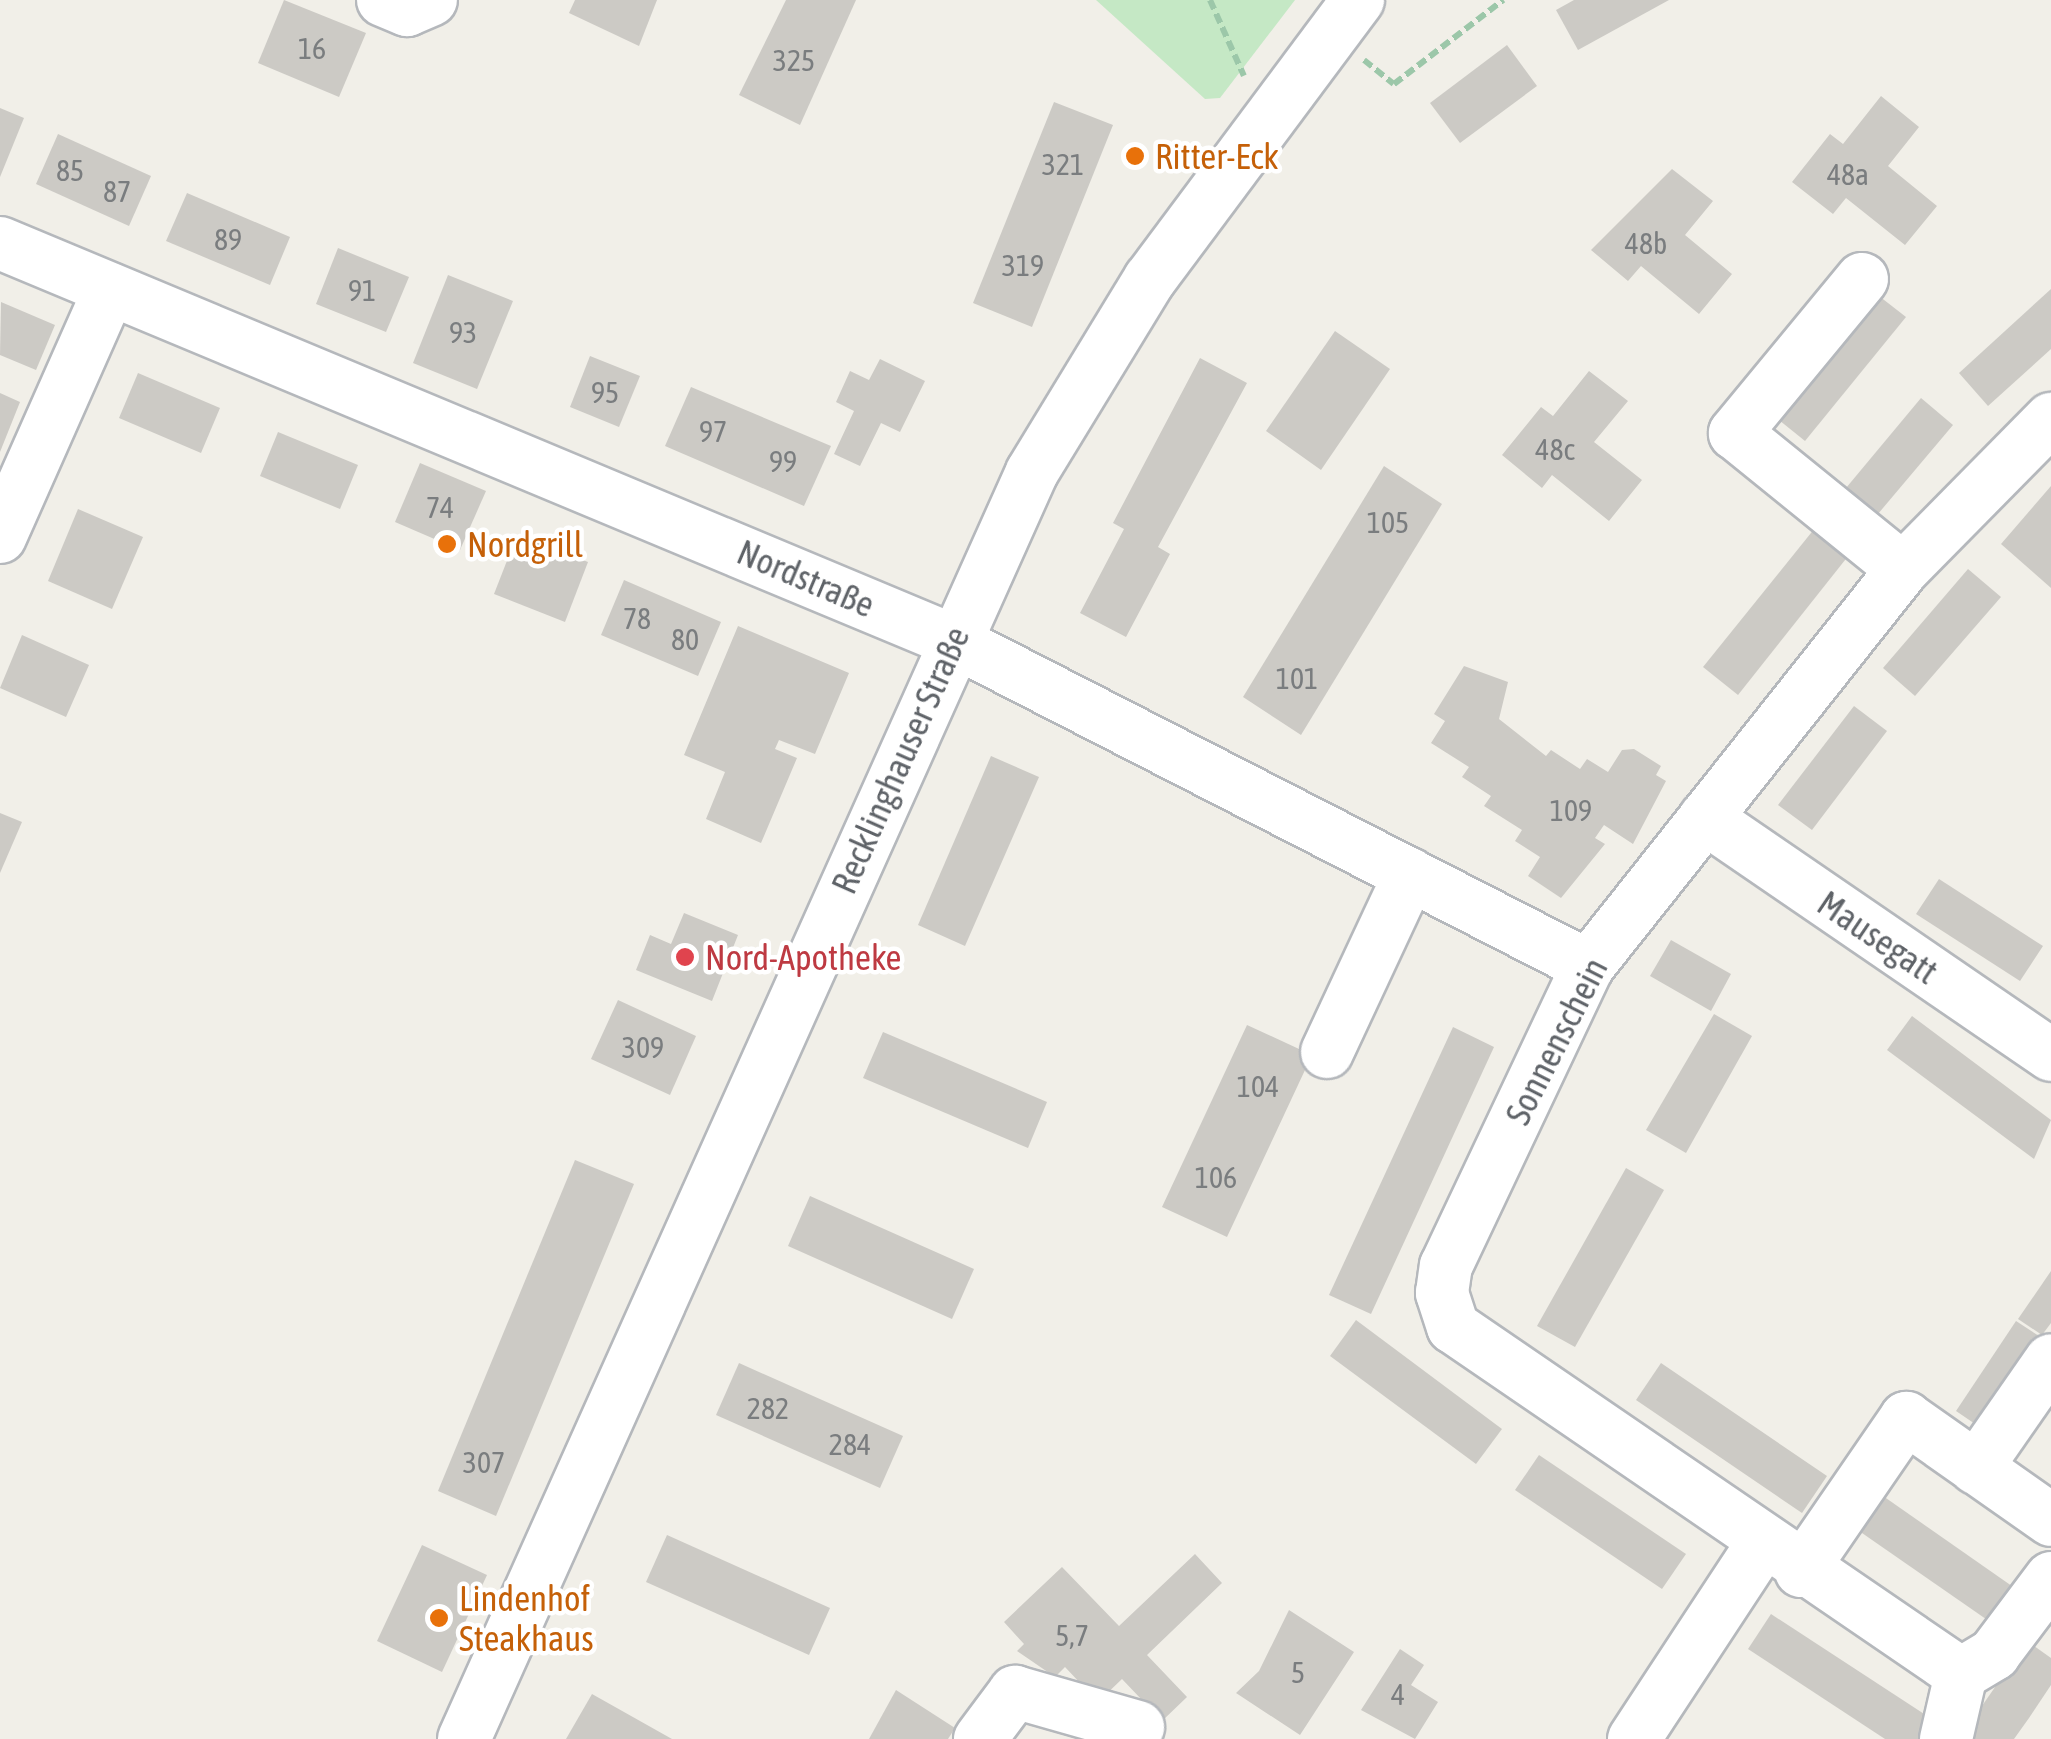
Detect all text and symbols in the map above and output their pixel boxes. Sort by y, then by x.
house number: 16 [298,30,326,66]
house number: 325 [773,42,815,78]
place label: Ritter-Eck [1155,135,1279,177]
marker: Ritter-Eck [1124,145,1146,167]
house number: 321 [1042,146,1084,182]
house number: 85 [56,152,84,188]
house number: 48a [1827,156,1869,192]
house number: 87 [103,173,131,209]
house number: 89 [214,221,242,257]
house number: 48b [1625,225,1667,261]
house number: 319 [1002,247,1044,283]
house number: 91 [348,272,376,308]
house number: 93 [449,314,477,350]
house number: 95 [591,374,619,410]
house number: 97 [699,413,727,449]
house number: 48c [1535,431,1575,467]
house number: 99 [769,443,797,479]
house number: 74 [426,489,454,525]
house number: 105 [1367,504,1409,540]
place label: Nordgrill [467,523,583,565]
street label: Nordstraße [731,530,881,626]
marker: Nordgrill [436,533,458,555]
house number: 78 [623,600,651,636]
street label: Recklinghauser Straße [822,620,978,900]
house number: 80 [671,621,699,657]
house number: 101 [1276,660,1318,696]
house number: 109 [1550,792,1592,828]
street label: Mausegatt [1810,882,1946,992]
place label: Nord-Apotheke [705,936,901,978]
marker: Nord-Apotheke [674,946,696,968]
street label: Sonnenschein [1496,951,1616,1131]
house number: 309 [622,1029,664,1065]
house number: 104 [1237,1068,1279,1104]
house number: 106 [1195,1159,1237,1195]
house number: 282 [747,1390,789,1426]
house number: 284 [829,1426,871,1462]
house number: 307 [463,1444,505,1480]
place label: Lindenhof Steakhaus [459,1577,594,1659]
marker: Lindenhof Steakhaus [428,1607,450,1629]
house number: 5,7 [1055,1617,1089,1653]
house number: 5 [1291,1654,1305,1690]
house number: 4 [1391,1676,1405,1712]

